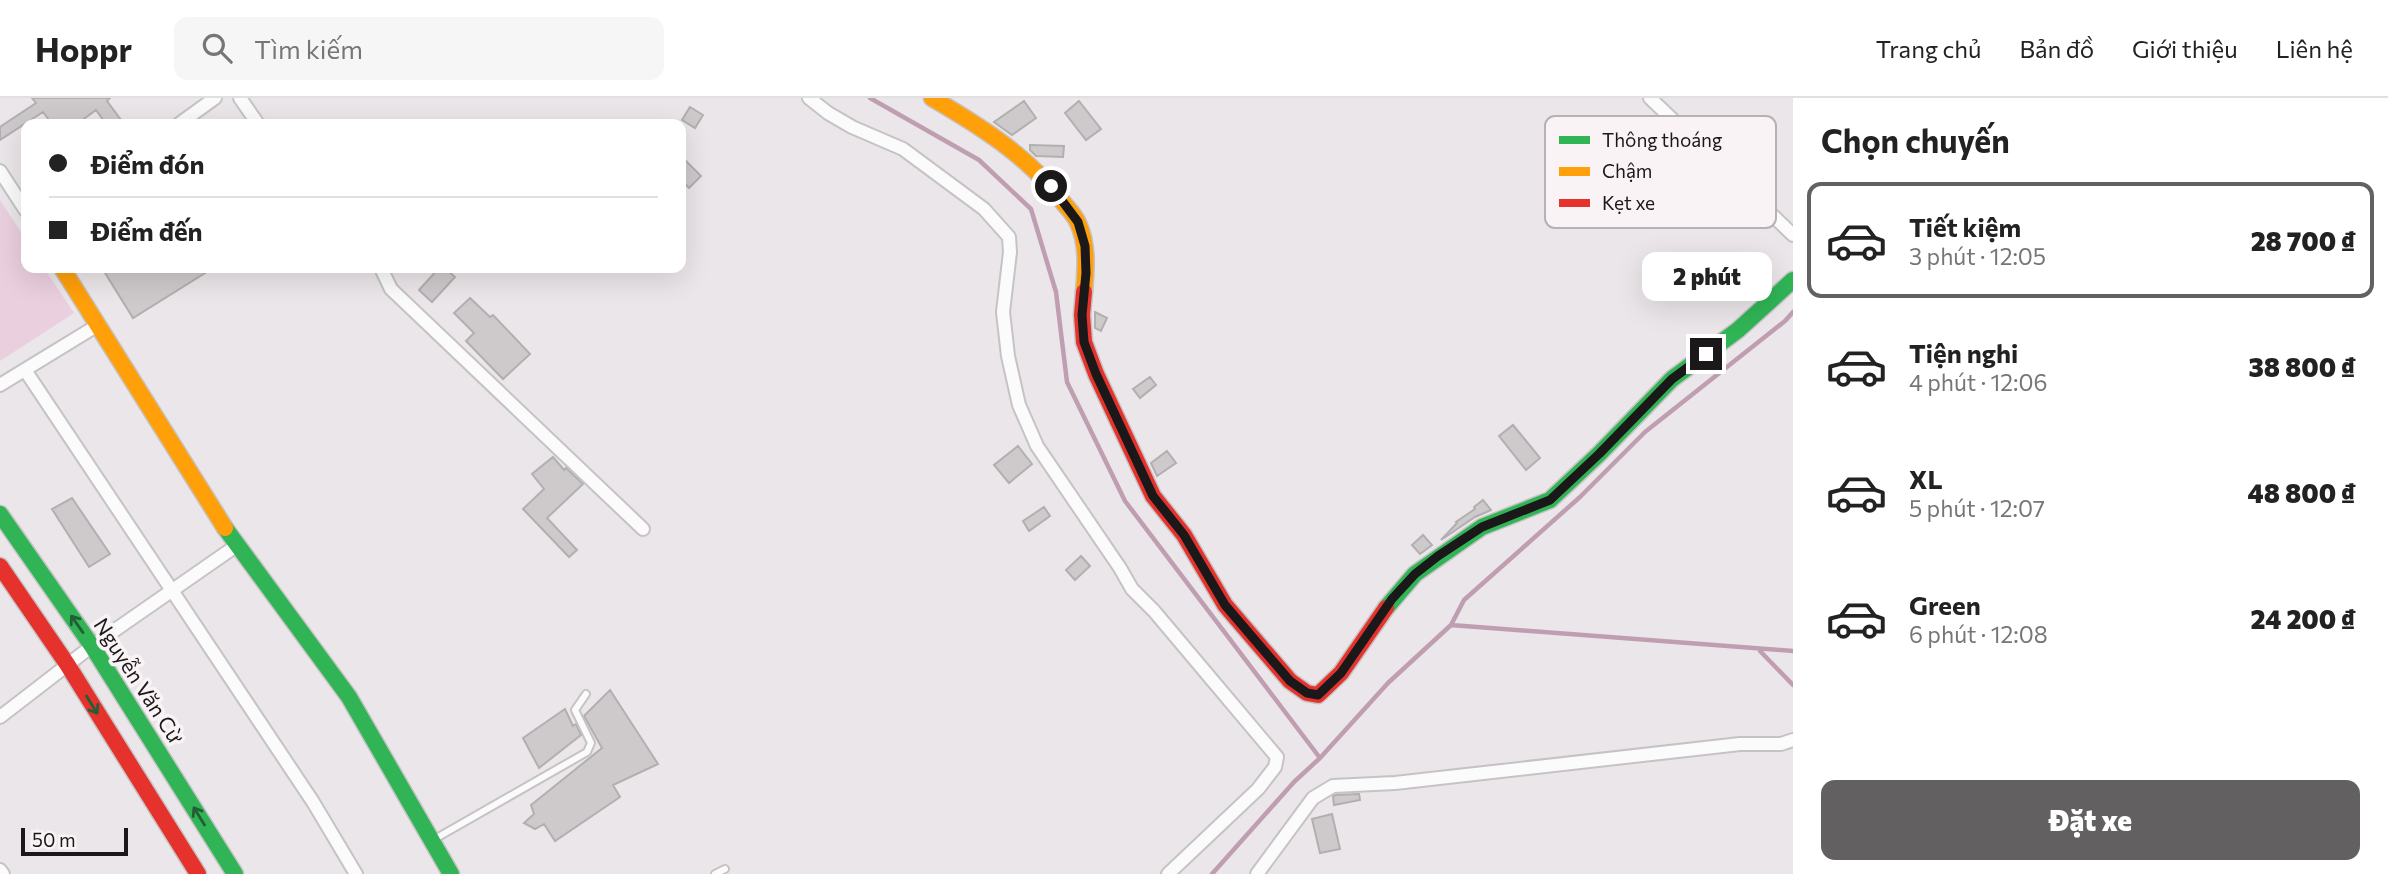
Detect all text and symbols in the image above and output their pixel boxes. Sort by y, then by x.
search box [174,17,664,80]
text: Hoppr [35,28,132,69]
icon: search [198,29,236,67]
text: Tìm kiếm [254,33,363,64]
text: Trang chủ [1876,34,1982,63]
text: Bản đồ [2020,34,2094,63]
text: Giới thiệu [2132,34,2238,63]
text: Liên hệ [2276,34,2353,63]
legend [1545,116,1776,228]
text: Chọn chuyến [1821,120,2010,160]
text: Thông thoáng [1602,128,1722,151]
text: Điểm đón [91,148,204,179]
text: Chậm [1602,159,1652,182]
route start [1035,170,1067,202]
text: Kẹt xe [1602,191,1655,214]
icon: car [1825,209,1888,272]
text: Tiết kiệm [1909,211,2021,242]
text: Điểm đến [91,215,203,246]
text: 28 700 ₫ [2251,225,2356,256]
text: 3 phút · 12:05 [1909,242,2046,270]
callout: 2 phút [1641,252,1771,302]
text: 2 phút [1673,262,1741,290]
icon: car [1825,335,1888,398]
text: Tiện nghi [1909,337,2018,368]
route end [1690,338,1722,370]
text: 38 800 ₫ [2248,351,2356,382]
text: 4 phút · 12:06 [1909,368,2047,396]
icon: car [1825,461,1888,524]
text: XL [1909,463,1943,494]
text: 48 800 ₫ [2248,477,2356,508]
text: 5 phút · 12:07 [1909,494,2045,522]
icon: car [1825,587,1888,650]
text: Green [1909,589,1981,620]
text: 24 200 ₫ [2251,603,2356,634]
street label: Nguyễn Văn Cừ [89,612,190,748]
one-way arrow [70,615,84,634]
text: 6 phút · 12:08 [1909,620,2048,648]
one-way arrow [86,694,100,714]
button: Đặt xe [1821,780,2360,860]
one-way arrow [191,807,205,827]
scale bar [21,825,128,857]
text: 50 m [32,828,76,851]

